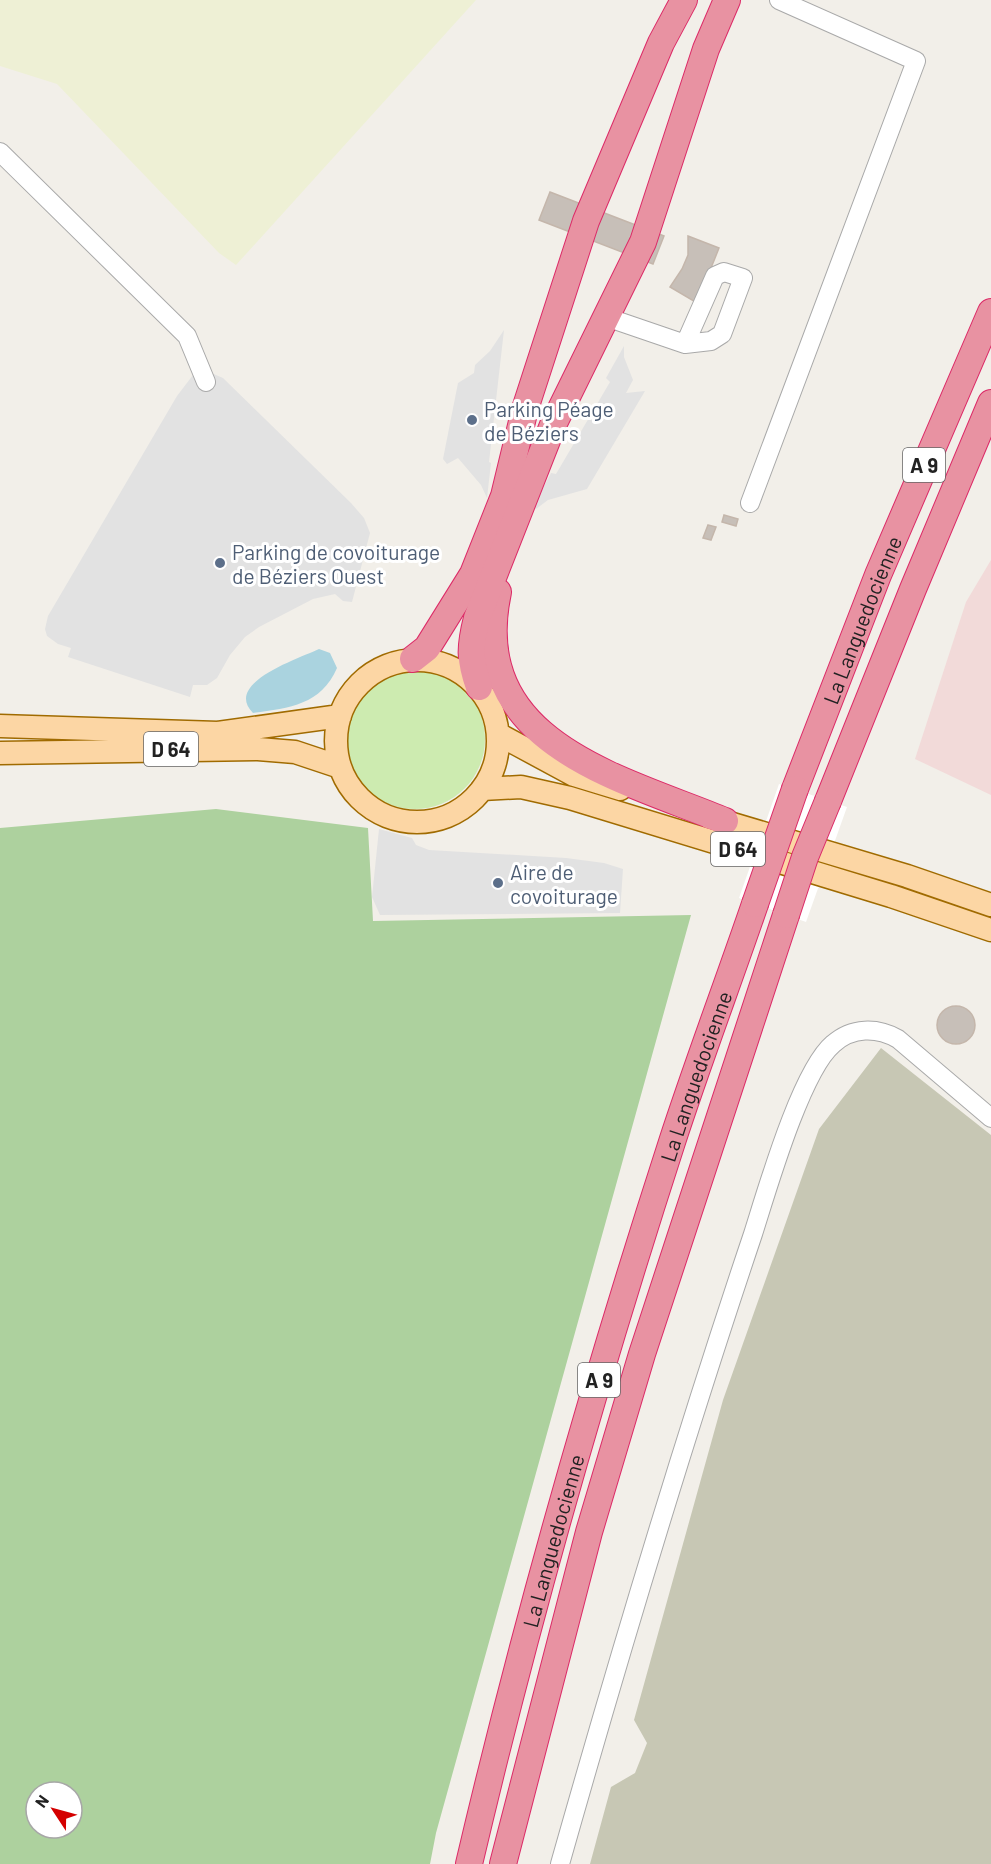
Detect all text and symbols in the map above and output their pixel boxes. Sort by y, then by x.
place label: Parking Péage de Béziers [484,396,614,445]
marker: Parking Péage de Béziers [465,413,479,427]
road number: A 9 [903,448,945,482]
street label: La Languedocienne [817,532,906,707]
place label: Parking de covoiturage de Béziers Ouest [232,539,440,588]
marker: Parking de covoiturage de Béziers Ouest [213,556,227,570]
road number: D 64 [144,732,198,766]
road number: D 64 [711,832,765,866]
place label: Aire de covoiturage [510,859,618,908]
marker: Aire de covoiturage [491,876,505,890]
street label: La Languedocienne [654,987,736,1164]
road number: A 9 [578,1363,620,1397]
street label: La Languedocienne [516,1451,588,1630]
north arrow [24,1780,84,1840]
text: N [31,1791,52,1811]

